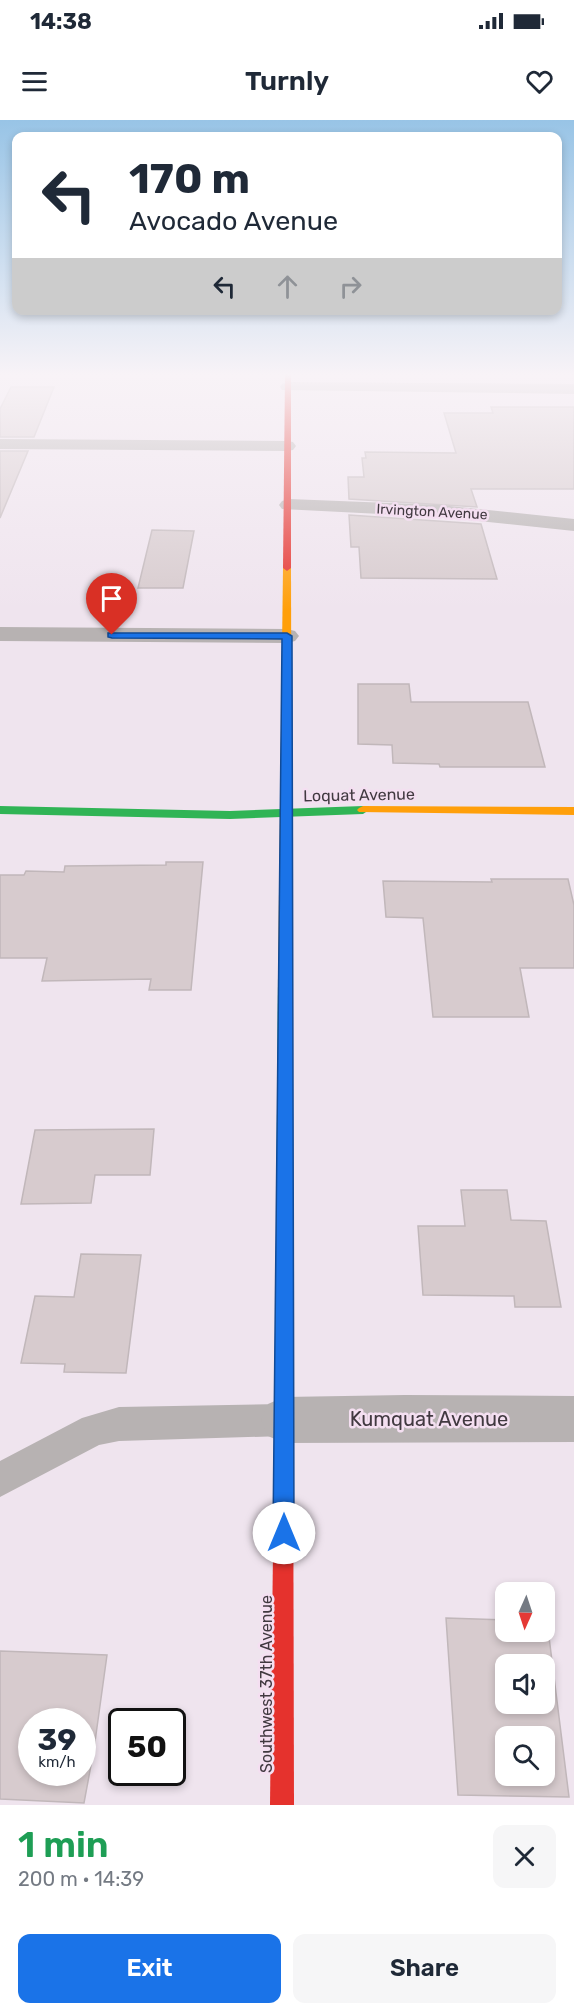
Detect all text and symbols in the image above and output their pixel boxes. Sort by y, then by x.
text: 14:38 [30,8,92,35]
icon: menu [18,65,51,98]
text: Turnly [245,65,329,97]
icon: heart [523,65,556,98]
text: 170 m [129,154,250,204]
icon: left [30,156,108,234]
text: Avocado Avenue [129,205,338,237]
icon: left [208,270,241,303]
icon: ahead [271,270,304,303]
icon: right [334,270,367,303]
street label: Irvington Avenue [376,501,488,523]
pin [86,573,137,635]
icon: arrive [95,582,128,615]
street label: Loquat Avenue [303,785,415,805]
street label: Kumquat Avenue [350,1407,508,1431]
position arrow [252,1501,316,1565]
north arrow [495,1582,555,1642]
map controls [495,1582,555,1786]
street label: Southwest 37th Avenue [257,1595,276,1773]
button: sound [495,1654,555,1714]
speed limit sign: 50 [108,1708,186,1786]
text: 39 [38,1722,77,1758]
button: search [495,1726,555,1786]
text: km/h [38,1753,76,1771]
text: 1 min [18,1823,109,1866]
button: close [493,1825,556,1888]
text: 200 m · 14:39 [18,1867,144,1891]
button: Exit [18,1934,281,2003]
button: Share [293,1934,556,2003]

